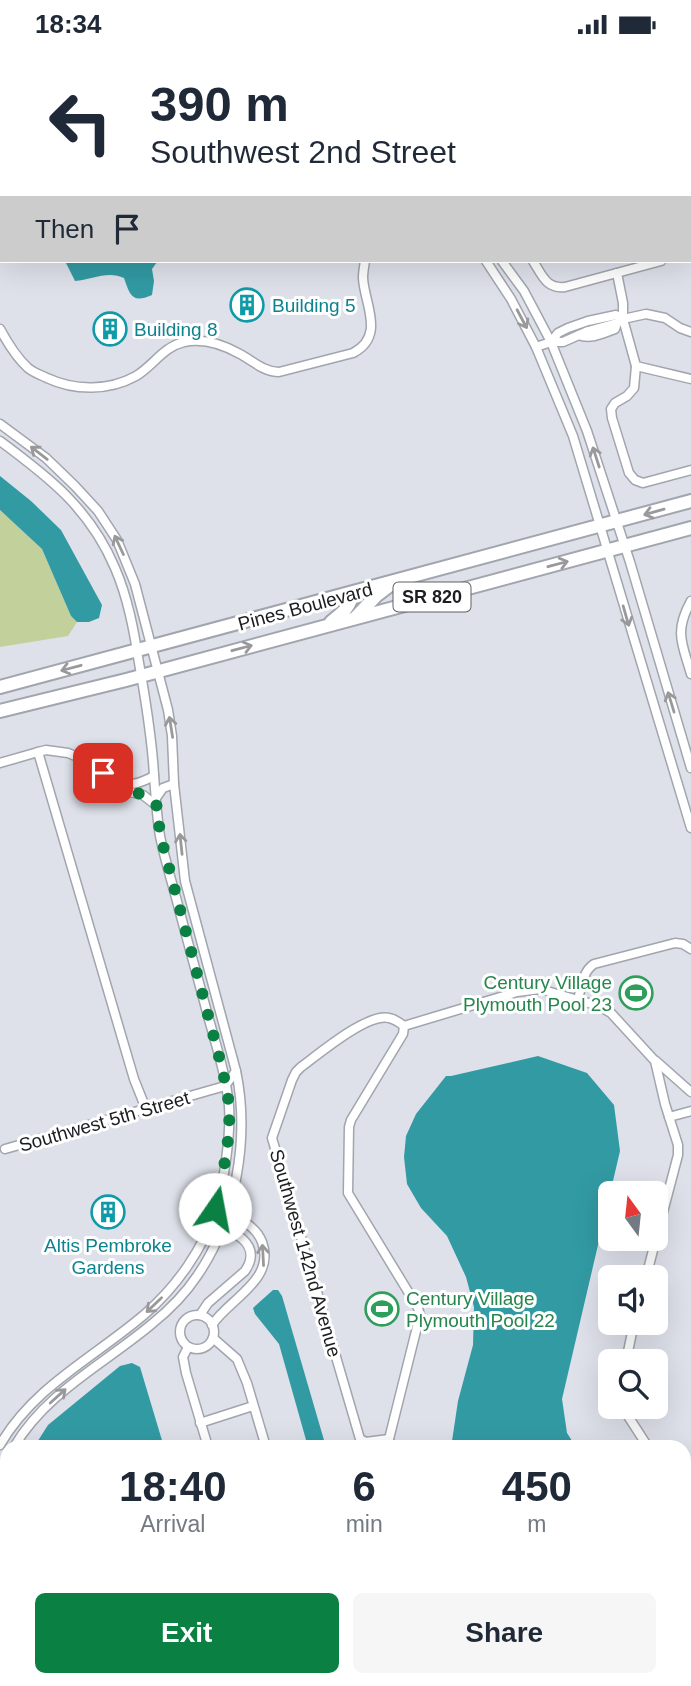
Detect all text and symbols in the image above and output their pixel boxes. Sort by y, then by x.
text: 18:34 [35,9,102,39]
icon: left [35,77,126,168]
text: 390 m [150,77,289,131]
text: Southwest 2nd Street [150,134,456,170]
icon: arrive [108,210,146,248]
text: Then [35,214,94,244]
building icon: Building 5 [228,286,266,324]
place label: Building 5 [272,295,355,316]
one-way arrow [515,308,529,329]
building icon: Building 8 [91,310,129,348]
place label: Building 8 [134,319,217,340]
one-way arrow [30,446,49,461]
one-way arrow [588,446,601,468]
one-way arrow [643,506,665,519]
one-way arrow [112,535,125,556]
one-way arrow [547,556,569,569]
street label: Pines Boulevard [236,578,375,635]
road number: SR 820 [394,583,471,611]
one-way arrow [621,605,634,627]
one-way arrow [230,641,252,654]
one-way arrow [60,662,83,675]
one-way arrow [664,692,677,714]
one-way arrow [164,716,177,739]
pin [73,743,133,803]
icon: arrive [84,754,122,792]
one-way arrow [174,833,187,855]
place label: Century Village Plymouth Pool 23 [463,972,612,1015]
sports icon: Century Village Plymouth Pool 23 [617,974,655,1012]
street label: Southwest 5th Street [16,1087,192,1156]
street label: Southwest 142nd Avenue [266,1147,345,1359]
position arrow [178,1172,252,1246]
north arrow [598,1181,668,1251]
map controls [598,1181,668,1419]
building icon: Altis Pembroke Gardens [89,1193,127,1231]
place label: Altis Pembroke Gardens [44,1235,172,1278]
one-way arrow [256,1244,269,1267]
button: sound [598,1265,668,1335]
place label: Century Village Plymouth Pool 22 [406,1288,555,1331]
sports icon: Century Village Plymouth Pool 22 [363,1290,401,1328]
one-way arrow [146,1296,163,1313]
button: search [598,1349,668,1419]
one-way arrow [49,1388,67,1404]
text: 18:40 [119,1463,227,1510]
text: 6 [352,1463,376,1510]
text: 450 [502,1463,572,1510]
text: Arrival [140,1511,205,1537]
text: min [346,1511,383,1537]
text: m [527,1511,546,1537]
button: Exit [35,1593,339,1673]
button: Share [353,1593,656,1673]

